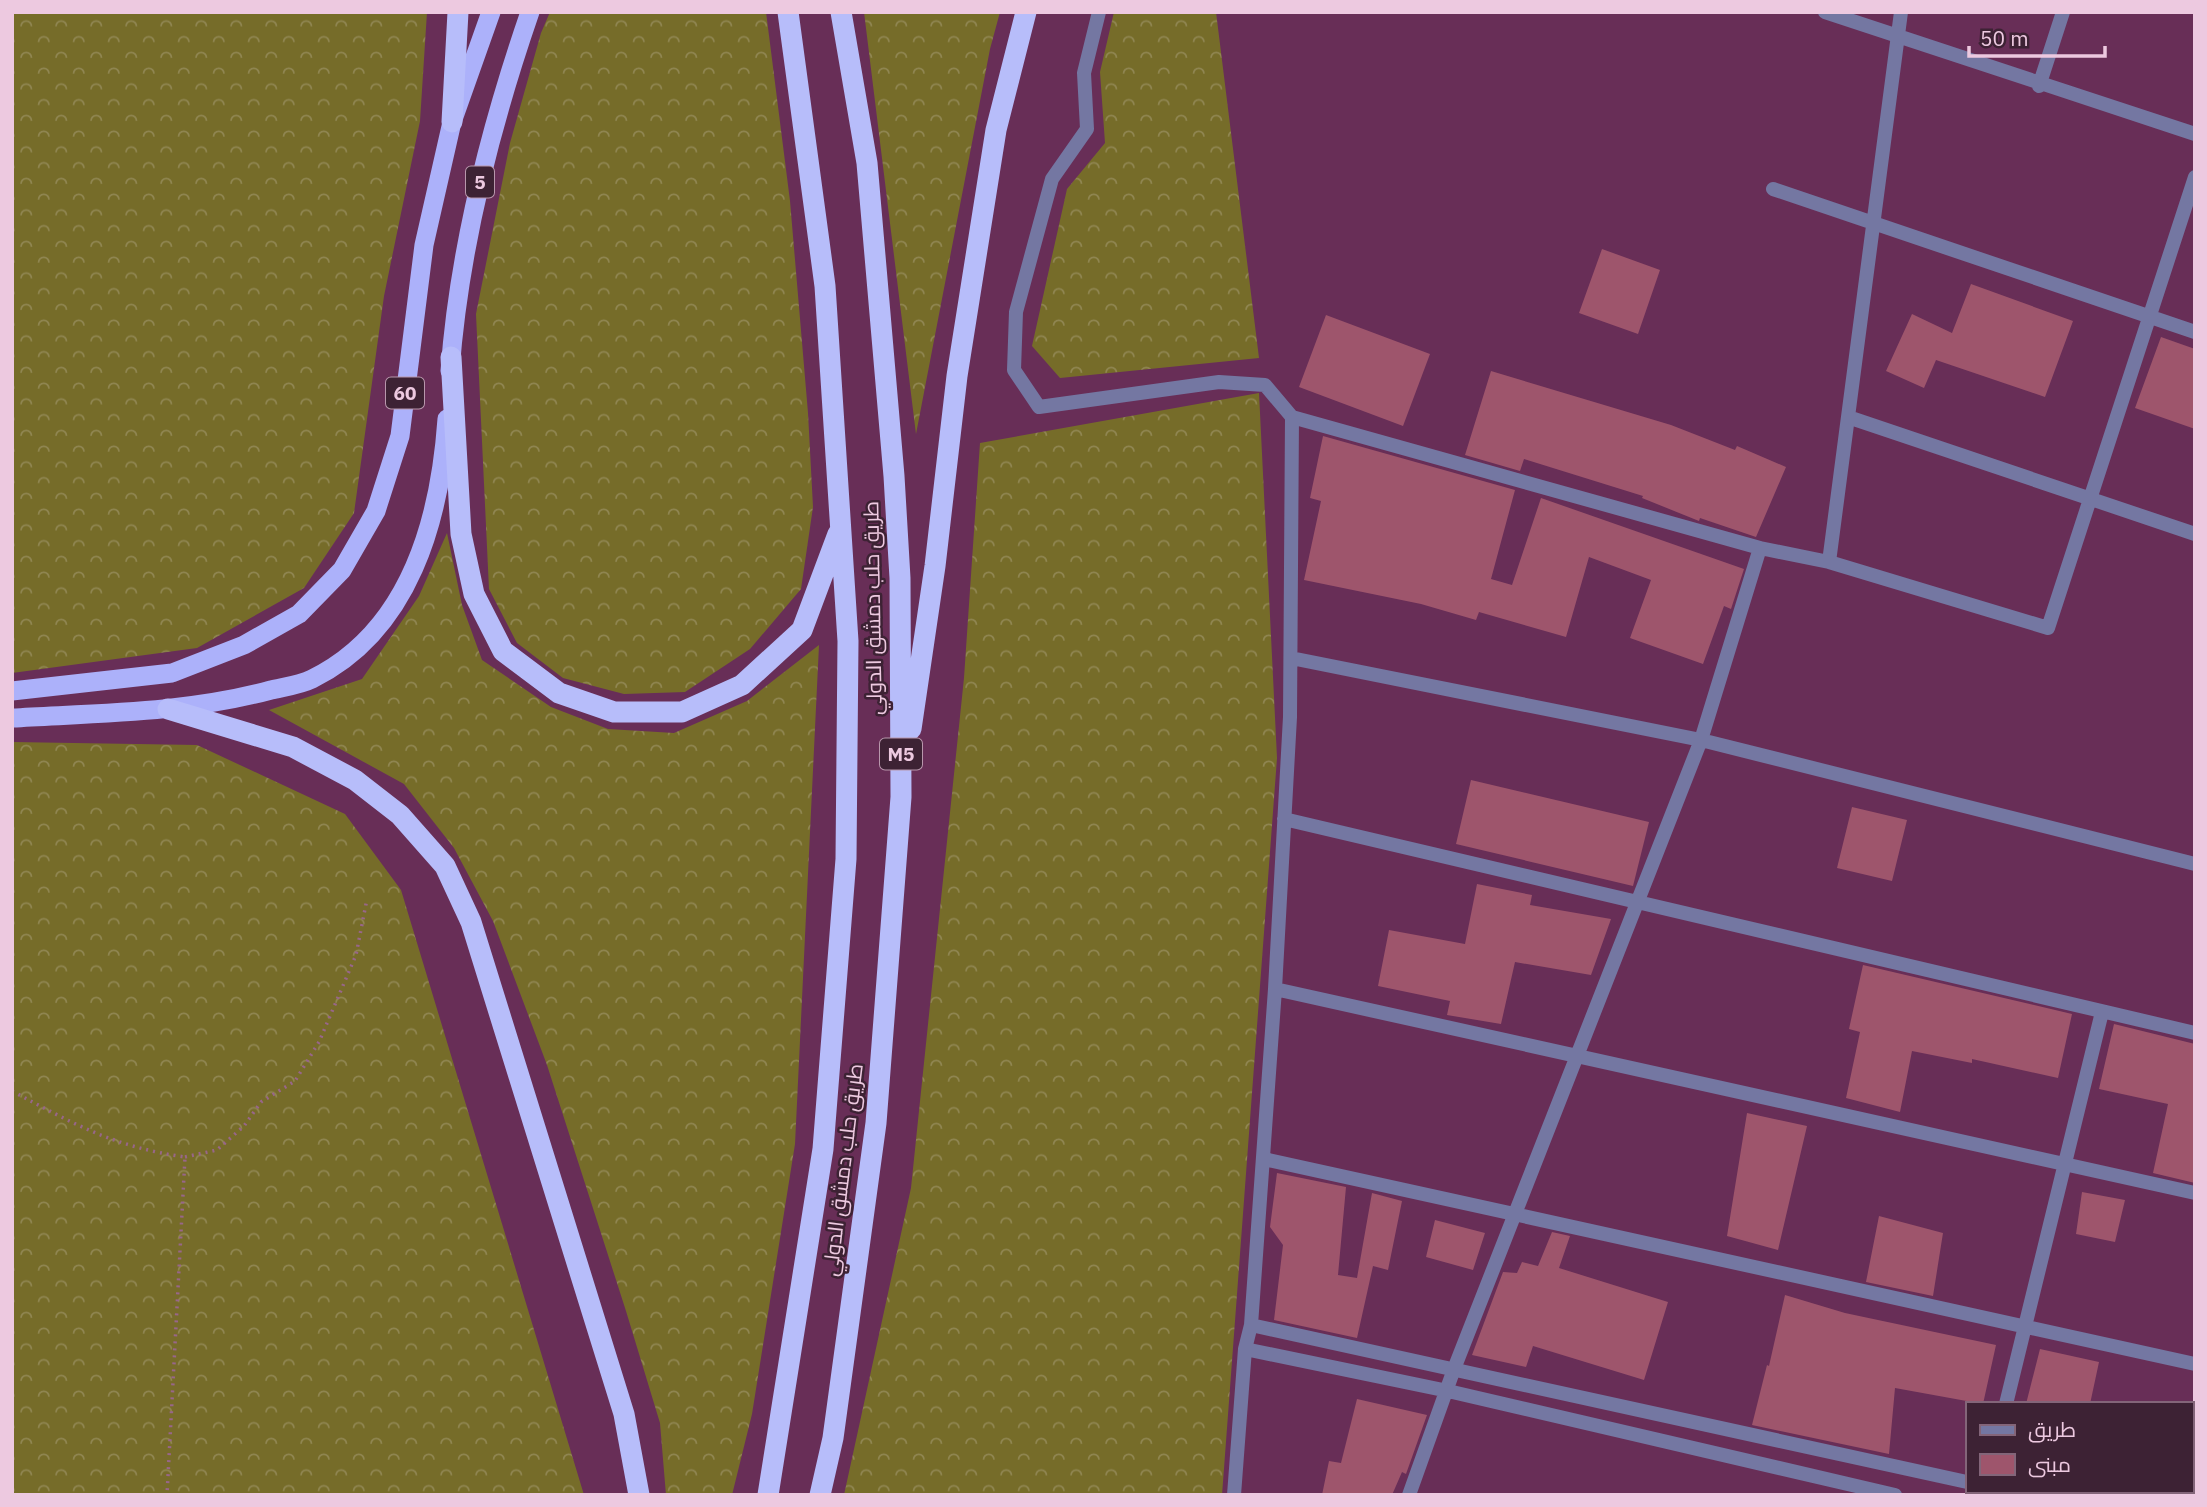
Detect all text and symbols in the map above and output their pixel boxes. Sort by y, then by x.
scale bar [1969,14,2106,58]
text: 50 m [1980,24,2029,52]
road number: 5 [466,166,494,198]
road number: 60 [386,378,424,408]
street label: طريق حلب دمشق الدولي [856,501,891,715]
road number: M5 [880,738,922,769]
street label: طريق حلب دمشق الدولي [815,1062,872,1278]
legend [1966,1402,2193,1493]
text: طريق [2028,1415,2076,1443]
text: مبنى [2028,1450,2071,1478]

